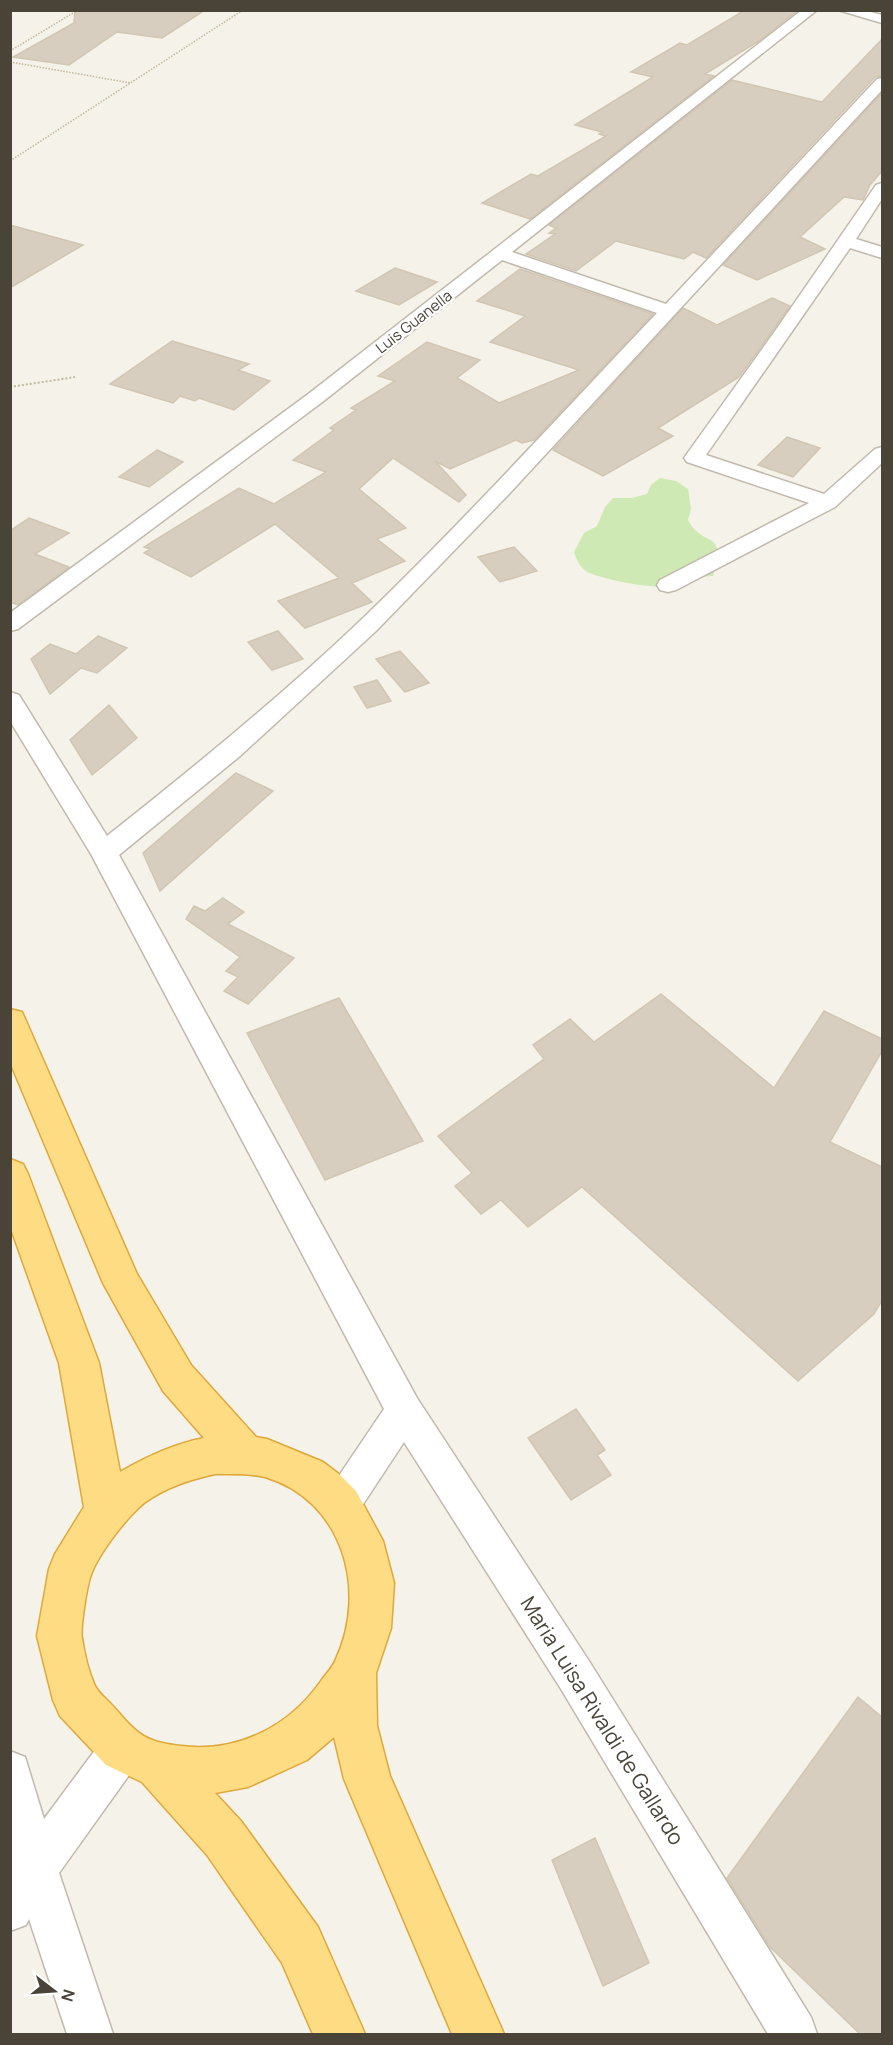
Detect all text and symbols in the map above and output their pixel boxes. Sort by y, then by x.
street label: Luis Guanella [371,285,456,358]
street label: Maria Luisa Rivaldi de Gallardo [515,1591,691,1850]
north arrow [24,1961,84,2021]
text: N [56,1987,81,2004]

